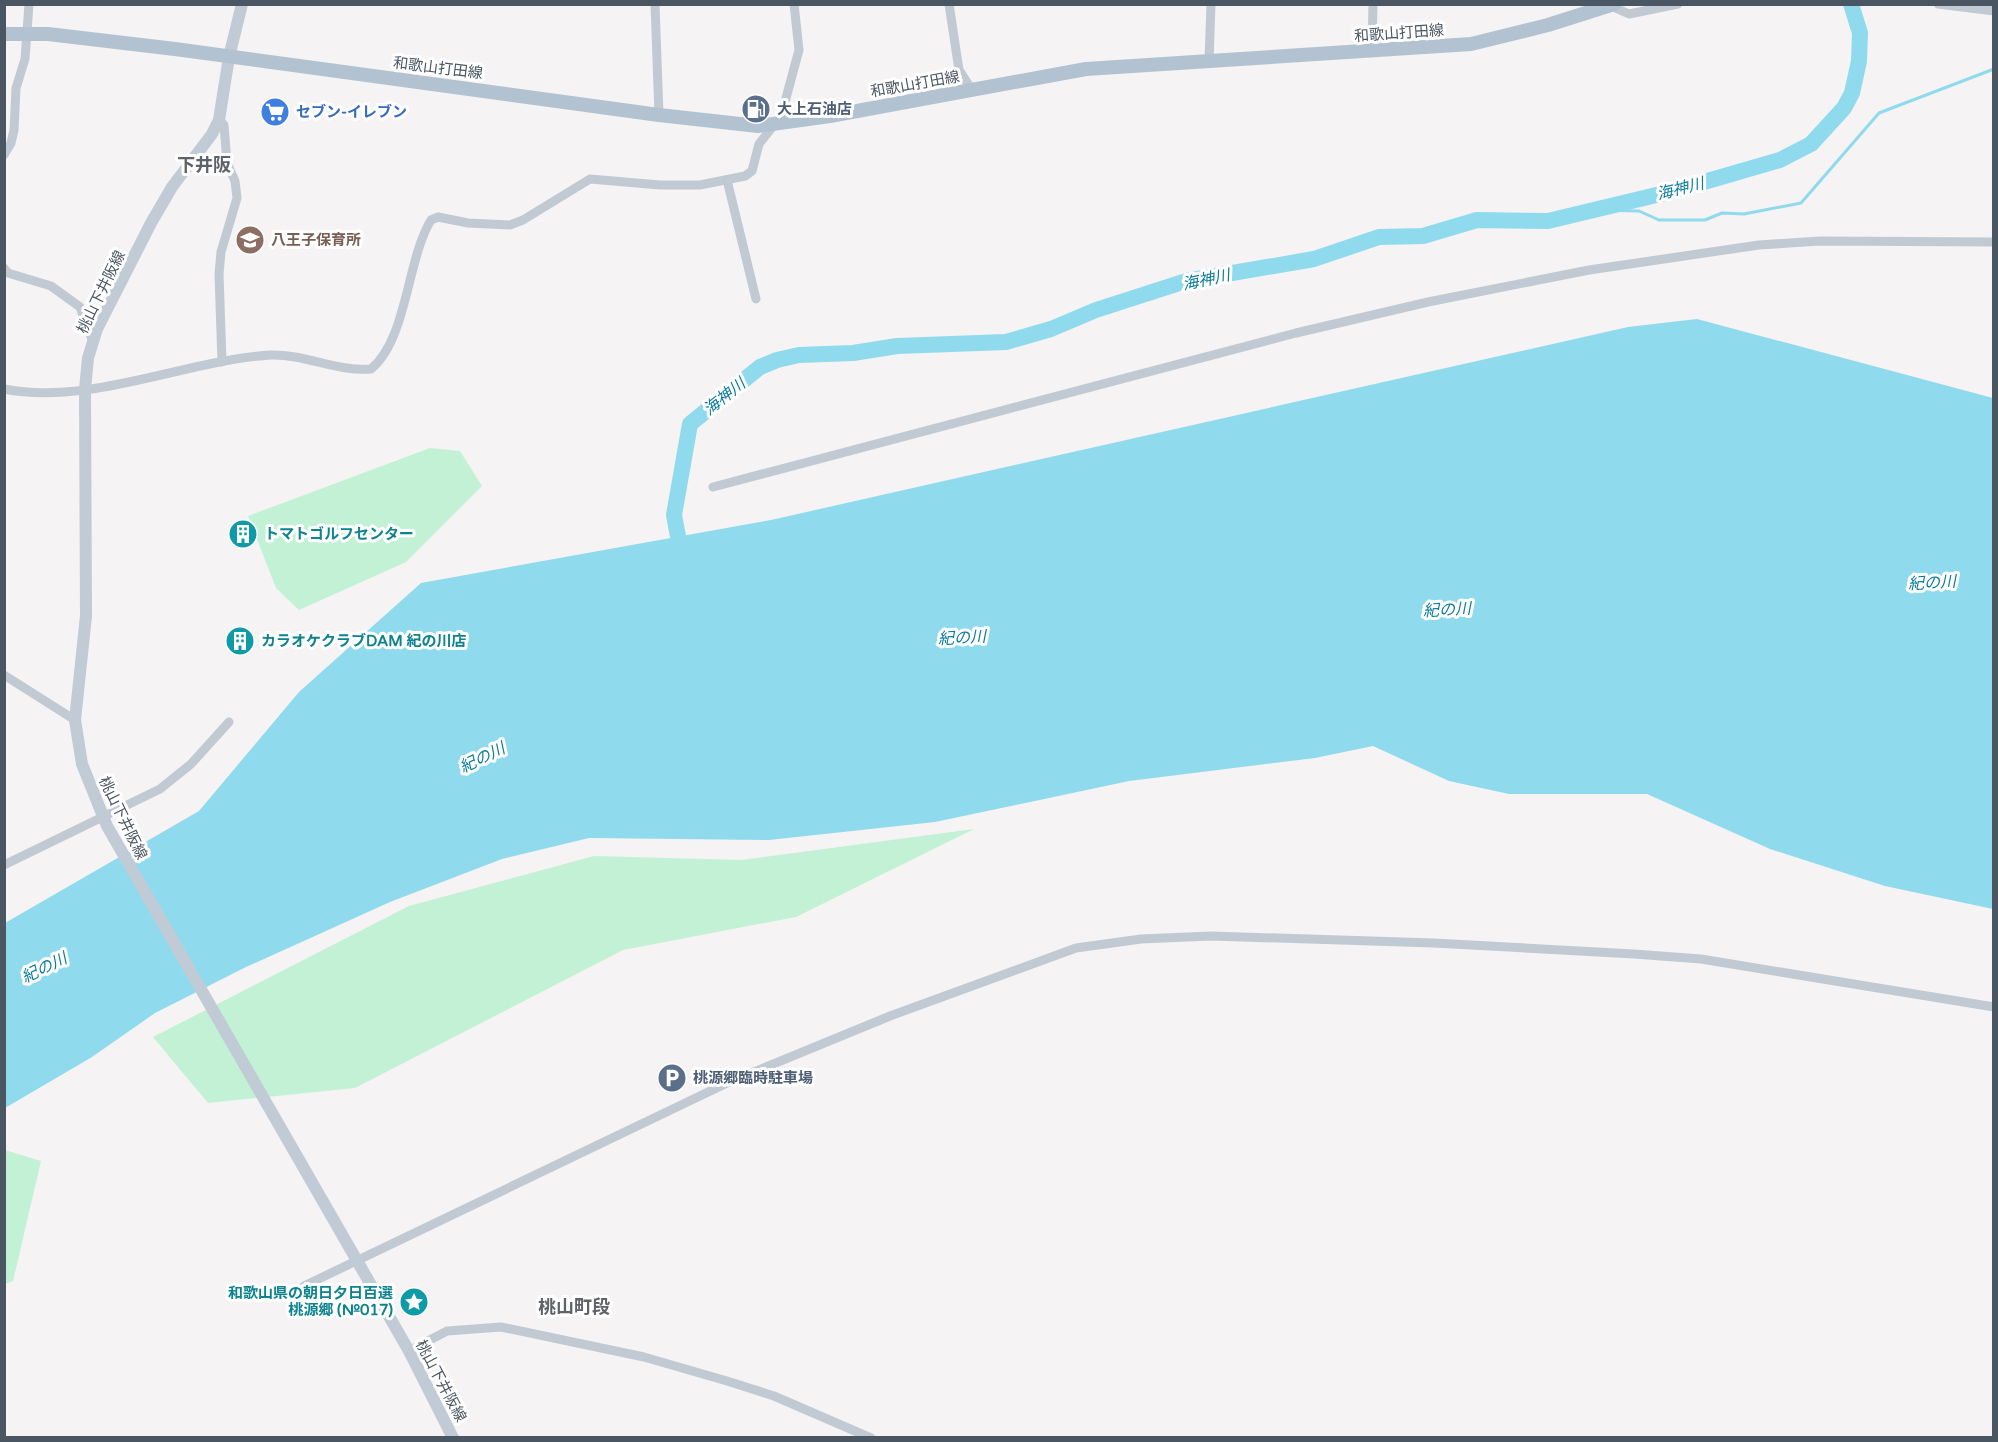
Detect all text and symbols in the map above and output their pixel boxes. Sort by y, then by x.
street label: 和歌山打田線 [1353,21,1445,45]
street label: 和歌山打田線 [392,54,484,82]
street label: 和歌山打田線 [869,67,961,101]
fuel station icon: 大上石油店 [740,93,772,125]
supermarket icon: セブン-イレブン [259,96,291,128]
place label: 大上石油店 [777,100,852,118]
place label: セブン-イレブン [296,103,407,121]
district label: 下井阪 [177,154,231,176]
water label: 海神川 [1655,173,1708,204]
school or university icon: 八王子保育所 [234,224,266,256]
place label: 八王子保育所 [271,231,361,249]
street label: 桃山下井阪線 [73,248,129,336]
water label: 海神川 [1181,265,1234,295]
water label: 海神川 [700,373,751,420]
building icon: トマトゴルフセンター [227,518,259,550]
place label: トマトゴルフセンター [264,525,414,543]
water label: 紀の川 [1908,572,1959,594]
water label: 紀の川 [1423,599,1474,621]
building icon: カラオケクラブDAM 紀の川店 [224,625,256,657]
water label: 紀の川 [938,627,989,649]
place label: カラオケクラブDAM 紀の川店 [261,632,467,650]
water label: 紀の川 [456,738,510,777]
street label: 桃山下井阪線 [95,774,151,862]
water label: 紀の川 [18,948,72,987]
parking icon: 桃源郷臨時駐車場 [656,1062,688,1094]
place label: 桃源郷臨時駐車場 [693,1069,813,1087]
place label: 和歌山県の朝日夕日百選 桃源郷 (№017) [228,1284,393,1319]
place icon: 和歌山県の朝日夕日百選 桃源郷 (№017) [398,1286,430,1318]
district label: 桃山町段 [538,1296,610,1318]
street label: 桃山下井阪線 [412,1337,470,1425]

